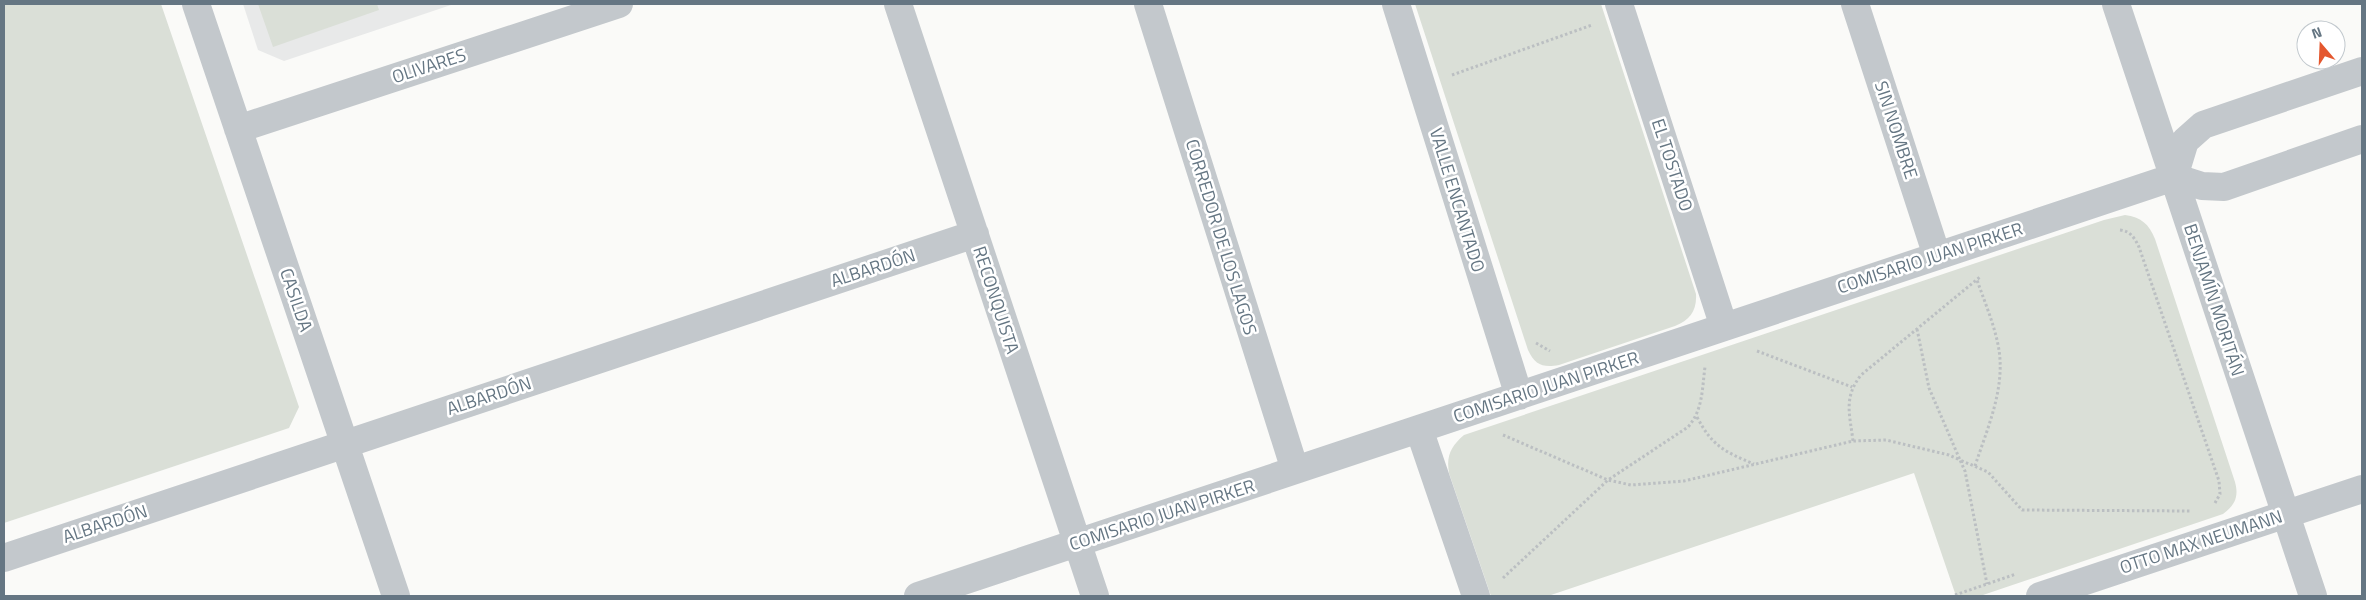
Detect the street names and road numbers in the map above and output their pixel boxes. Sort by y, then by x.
street label: OLIVARES [388,41,469,90]
street label: SIN NOMBRE [1868,77,1925,182]
street label: EL TOSTADO [1645,115,1700,215]
street label: VALLE ENCANTADO [1423,124,1492,275]
street label: CORREDOR DE LOS LAGOS [1179,136,1264,338]
street label: COMISARIO JUAN PIRKER [1834,215,2026,300]
street label: BENJAMÍN MORITÁN [2177,220,2252,380]
street label: ALBARDÓN [827,241,919,294]
street label: RECONQUISTA [966,243,1027,357]
street label: CASILDA [273,265,320,335]
street label: COMISARIO JUAN PIRKER [1450,344,1642,429]
street label: ALBARDÓN [443,369,535,422]
street label: COMISARIO JUAN PIRKER [1066,472,1258,557]
street label: ALBARDÓN [59,497,151,550]
street label: OTTO MAX NEUMANN [2116,502,2286,581]

